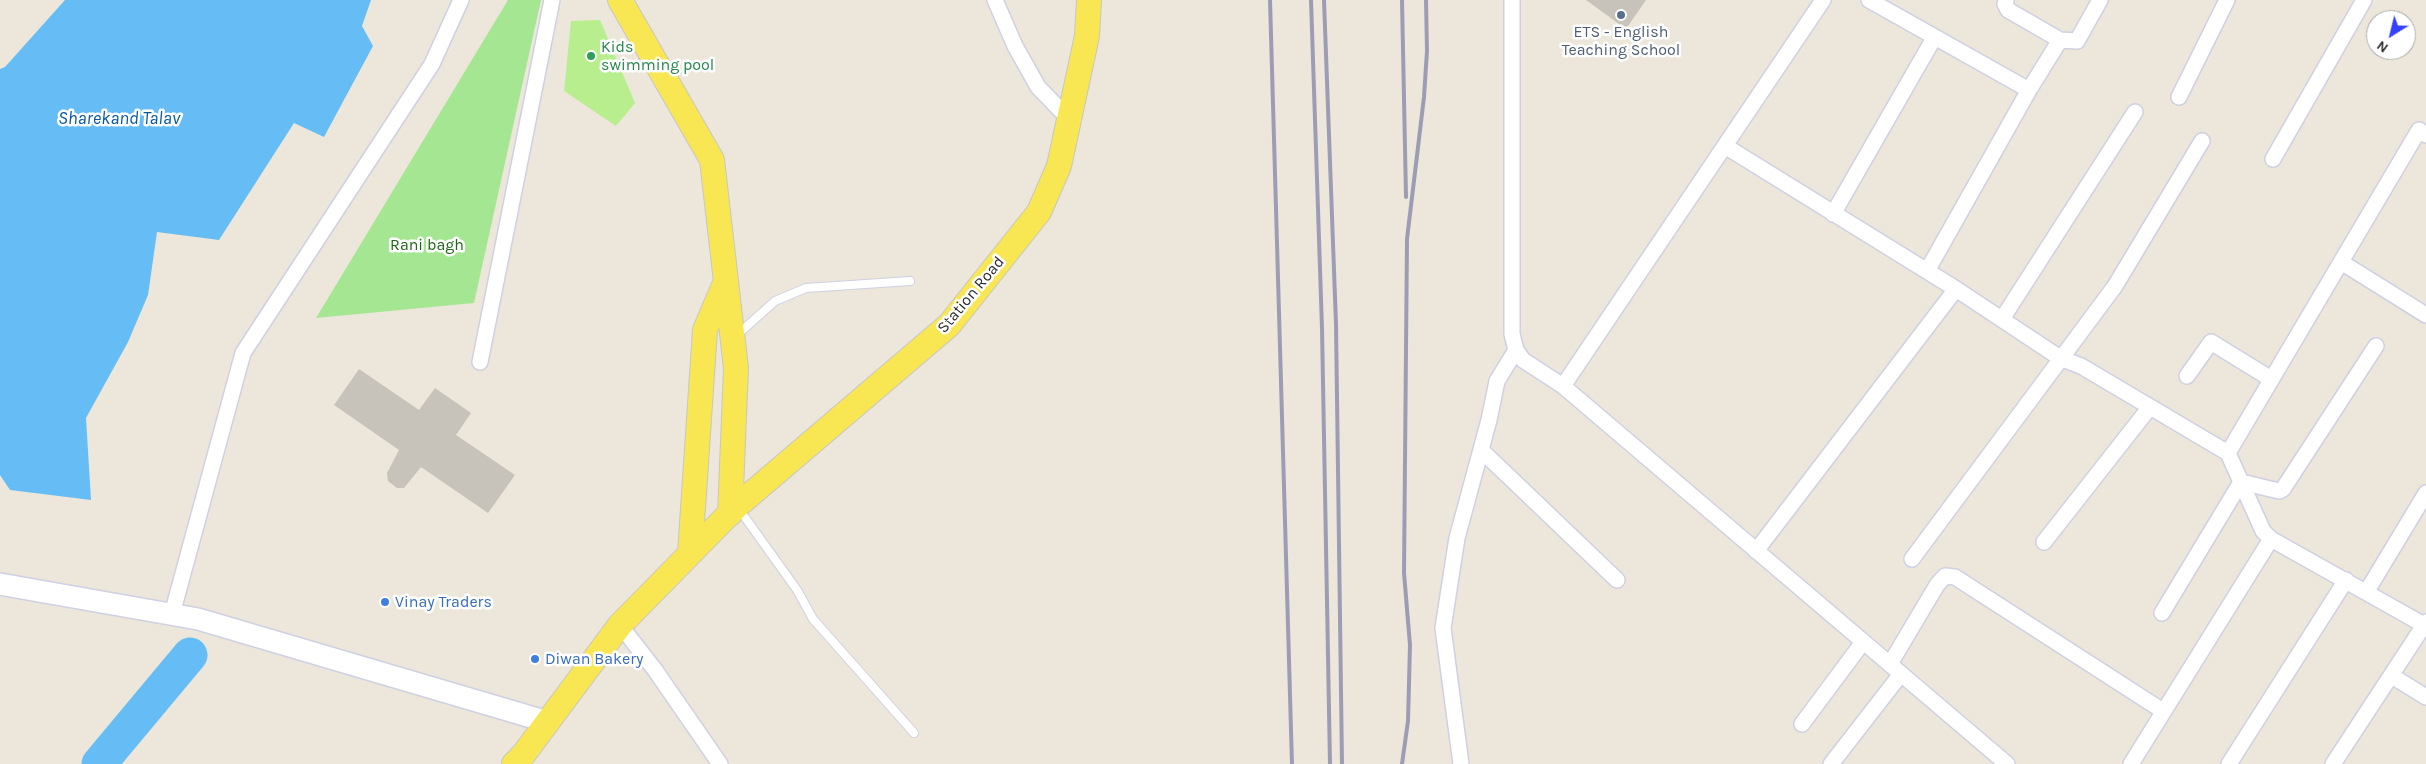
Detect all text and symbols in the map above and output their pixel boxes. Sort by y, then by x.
marker: ETS - English Teaching School [1615,9,1627,21]
north arrow [2366,10,2416,60]
place label: ETS - English Teaching School [1562,22,1680,60]
place label: Kids swimming pool [601,37,714,75]
text: N [2373,37,2392,57]
marker: Kids swimming pool [585,50,597,62]
water label: Sharekand Talav [58,108,180,130]
park label: Rani bagh [390,235,464,255]
street label: Station Road [933,253,1009,337]
place label: Vinay Traders [395,592,492,612]
marker: Vinay Traders [379,596,391,608]
place label: Diwan Bakery [545,649,643,669]
marker: Diwan Bakery [529,653,541,665]

